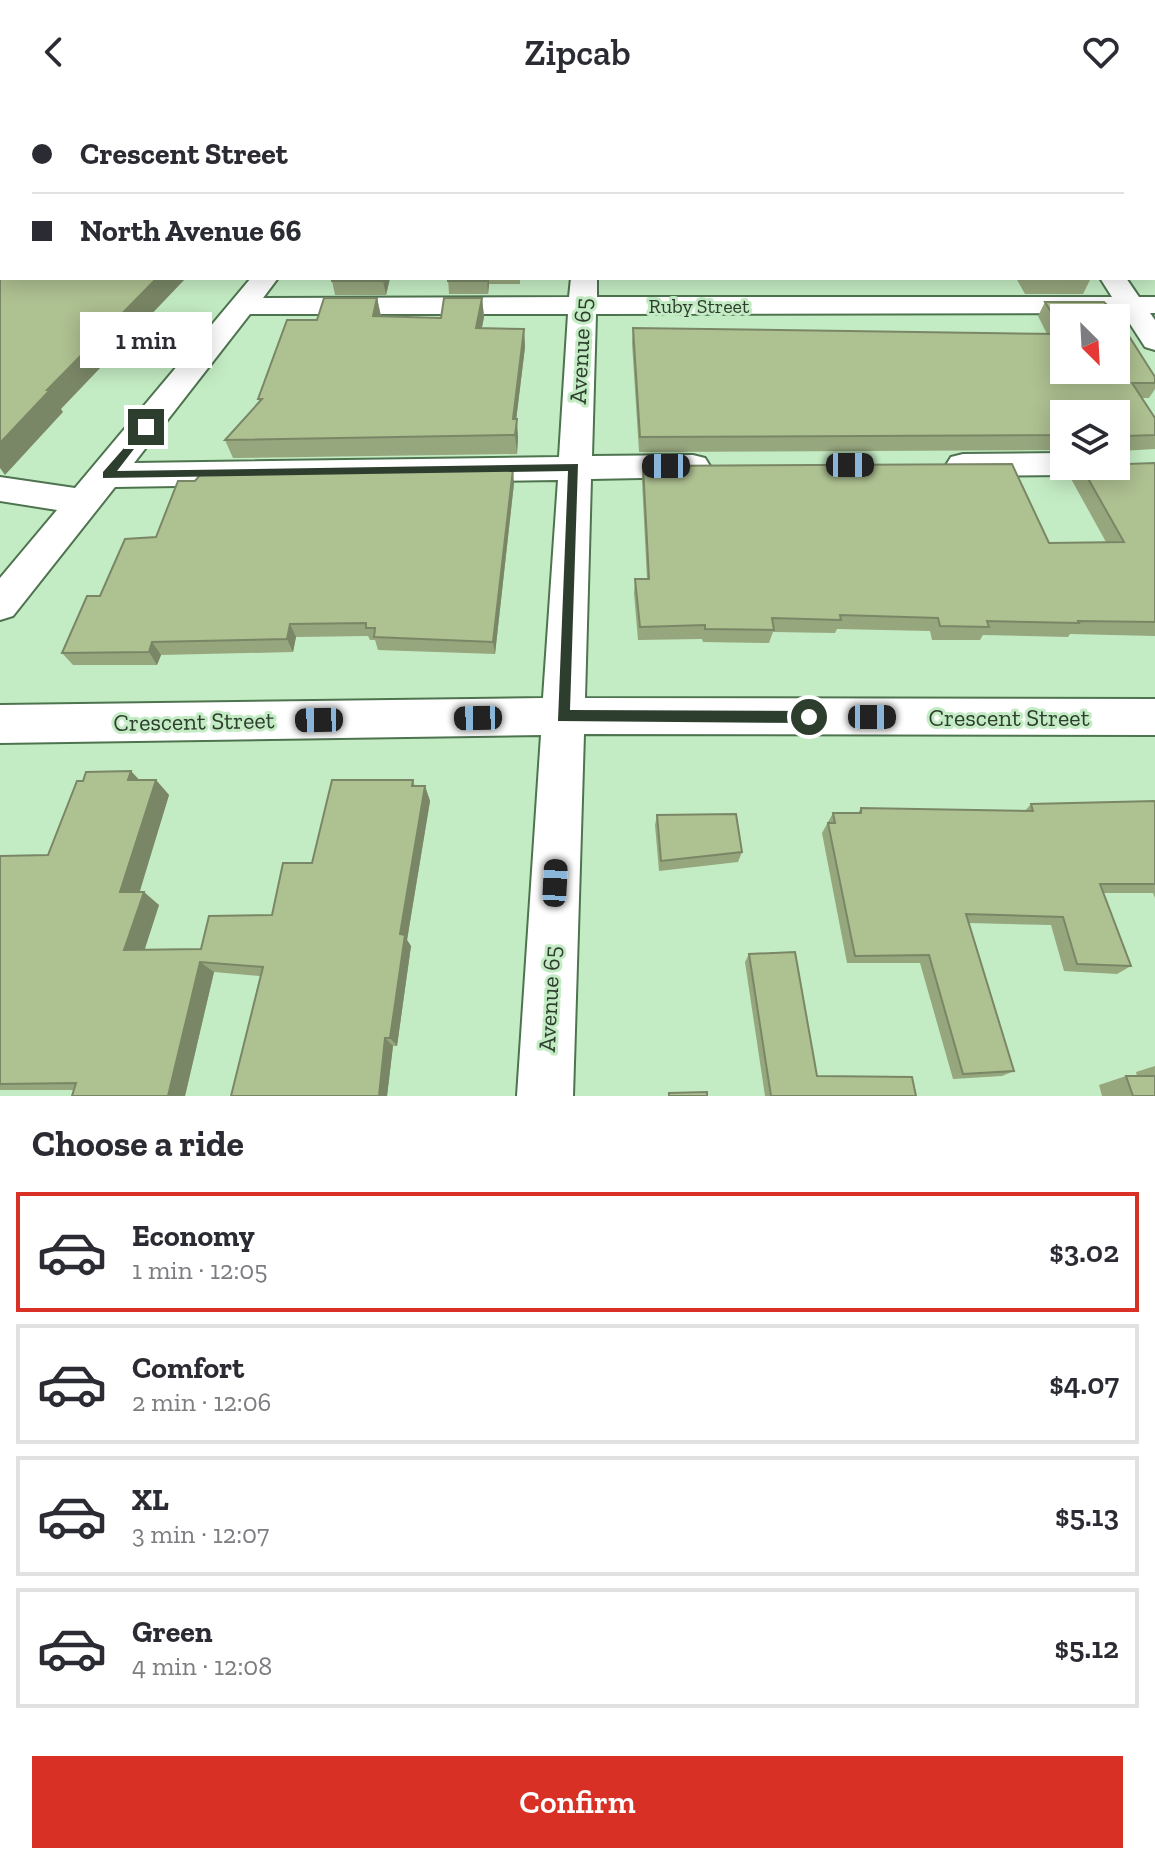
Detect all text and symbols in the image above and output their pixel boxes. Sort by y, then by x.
icon: back [32,30,76,74]
icon: heart [1079,30,1123,74]
text: Zipcab [524,31,631,74]
text: Crescent Street [80,136,288,172]
text: North Avenue 66 [80,213,302,249]
street label: Ruby Street [649,294,750,318]
street label: Avenue 65 [563,297,597,405]
north arrow [1050,304,1130,384]
map controls [1050,304,1130,480]
callout: 1 min [80,311,212,367]
text: 1 min [115,324,177,356]
button: layers [1050,400,1130,480]
route end [128,409,164,445]
car [826,453,874,477]
car [642,454,690,478]
route start [791,699,827,735]
street label: Crescent Street [928,703,1090,732]
street label: Crescent Street [113,705,275,737]
car [848,705,896,729]
car [454,706,502,730]
car [295,708,343,732]
car [542,858,568,908]
street label: Avenue 65 [532,945,566,1053]
text: Choose a ride [32,1122,244,1165]
icon: car [36,1216,108,1288]
text: Economy [132,1218,255,1254]
text: $3.02 [1049,1234,1119,1270]
text: 1 min · 12:05 [132,1254,268,1286]
icon: car [36,1348,108,1420]
text: Comfort [132,1350,244,1386]
text: $4.07 [1049,1366,1119,1402]
text: 2 min · 12:06 [132,1386,271,1418]
icon: car [36,1480,108,1552]
text: XL [132,1482,169,1518]
text: $5.13 [1055,1498,1119,1534]
text: 3 min · 12:07 [132,1518,269,1550]
icon: car [36,1612,108,1684]
text: Green [132,1614,212,1650]
text: $5.12 [1055,1630,1119,1666]
text: 4 min · 12:08 [132,1650,272,1682]
button: Confirm [32,1756,1123,1848]

